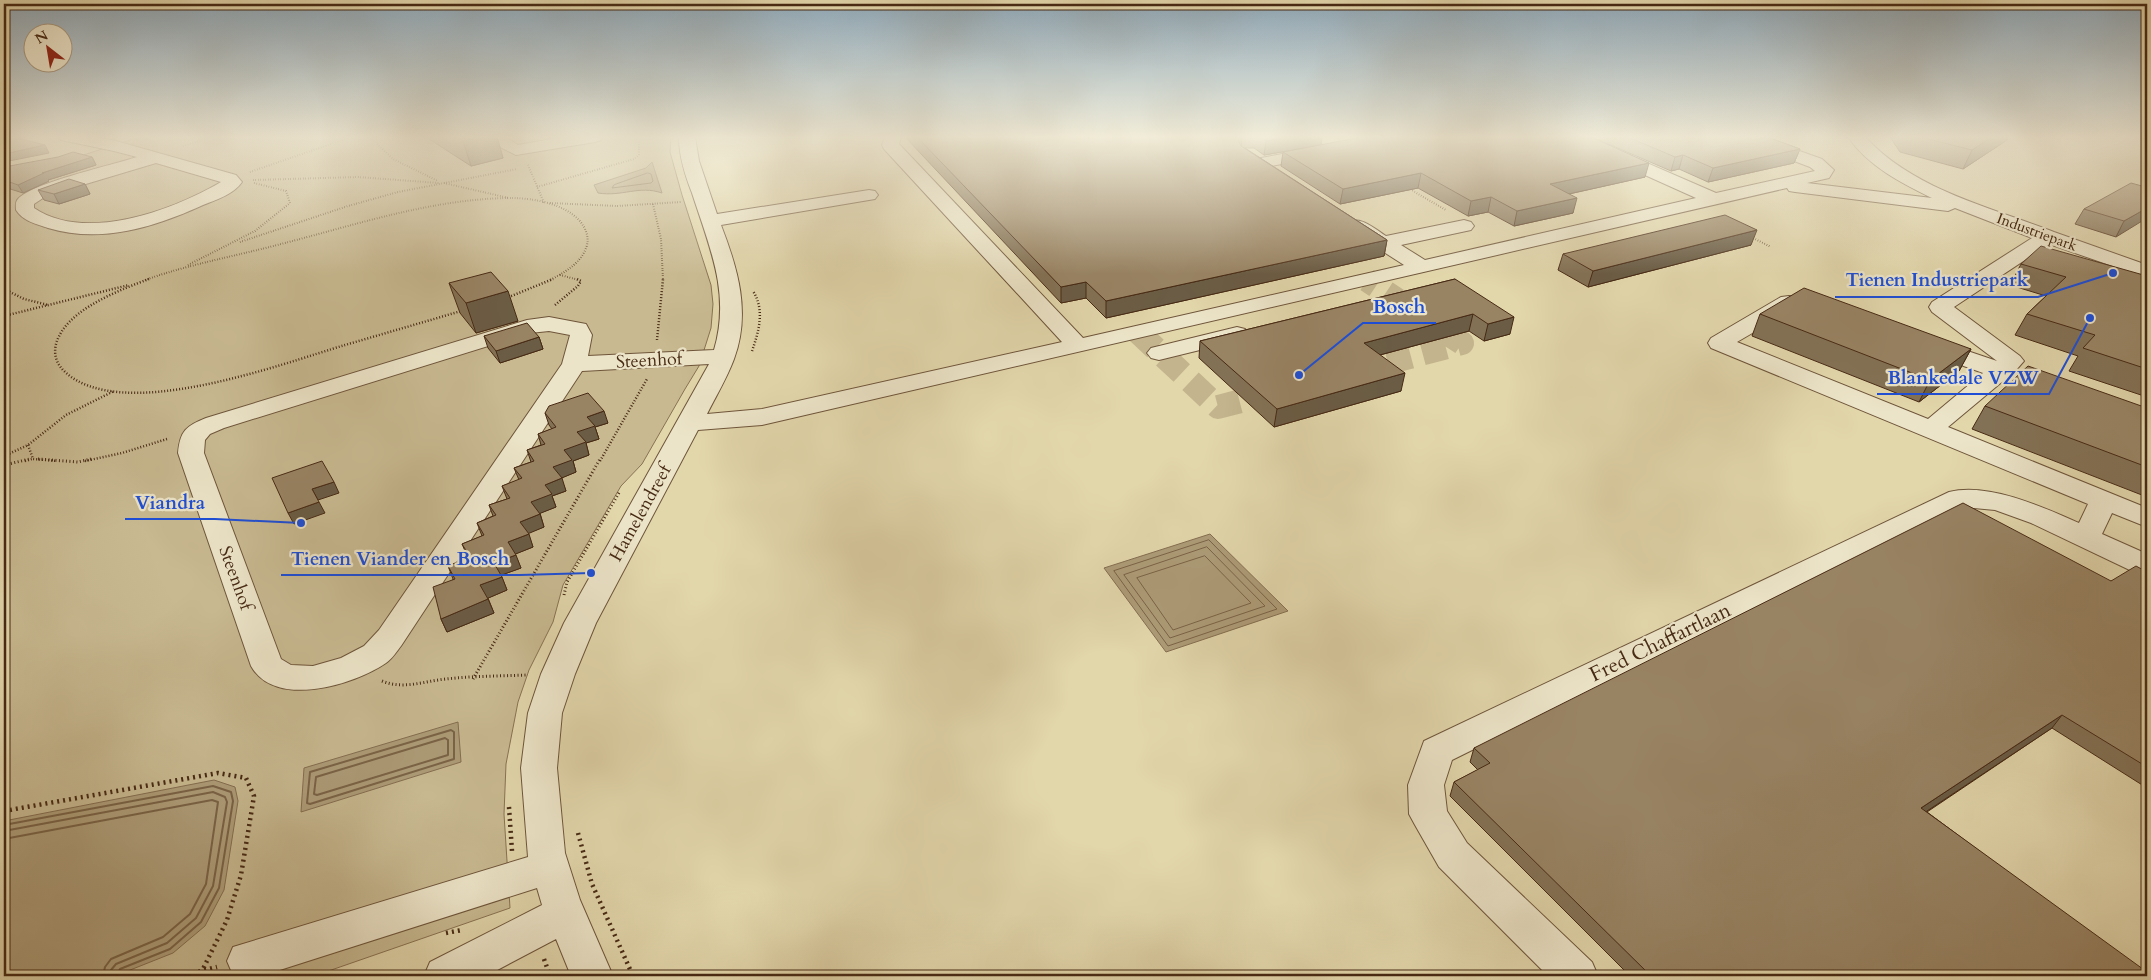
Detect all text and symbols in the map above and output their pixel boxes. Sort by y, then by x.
north arrow [22,22,72,72]
text: N [31,26,52,49]
street label: Industriepark [1994,208,2080,256]
callout: Tienen Industriepark [1835,263,2038,297]
text: Tienen Industriepark [1845,267,2029,293]
callout: Bosch [1363,289,1436,323]
text: Bosch [1373,294,1426,320]
street label: Steenhof [615,346,686,375]
callout: Blankedale VZW [1877,360,2049,394]
text: Blankedale VZW [1887,365,2039,391]
street label: Hamelendreef [604,457,679,566]
callout: Viandra [125,485,215,519]
text: Viandra [135,490,206,516]
callout: Tienen Viander en Bosch [281,541,520,575]
street label: Steenhof [212,543,260,617]
text: Tienen Viander en Bosch [291,546,509,572]
street label: Fred Chaffartlaan [1585,596,1736,689]

